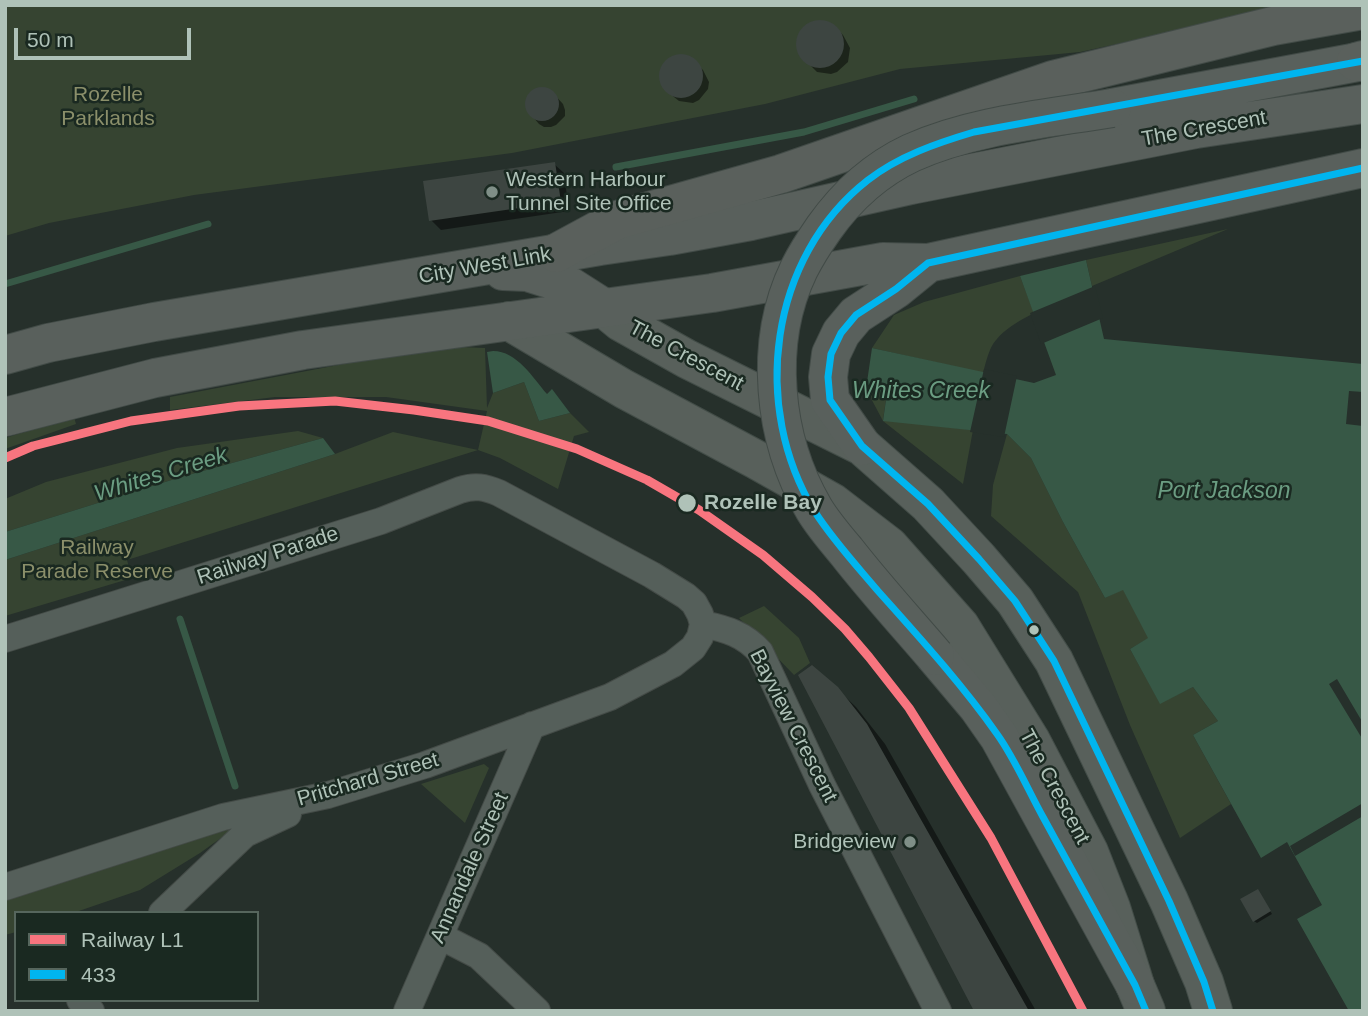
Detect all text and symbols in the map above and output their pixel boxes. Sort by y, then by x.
scale bar [18,14,194,58]
text: 50 m [27,28,74,51]
park label: Rozelle Parklands [61,82,155,132]
street label: The Crescent [1140,106,1268,152]
place label: Western Harbour Tunnel Site Office [506,167,672,217]
marker: Western Harbour Tunnel Site Office [484,184,500,200]
street label: City West Link [417,242,553,290]
street label: The Crescent [624,315,748,397]
water label: Whites Creek [852,378,990,406]
water label: Whites Creek [91,442,231,508]
water label: Port Jackson [1158,478,1290,506]
place label: Rozelle Bay [704,490,822,516]
marker: Rozelle Bay [676,492,698,514]
street label: Railway Parade [194,521,342,591]
park label: Railway Parade Reserve [21,535,173,585]
unlabelled marker [1027,623,1041,637]
street label: Bayview Crescent [744,645,842,807]
street label: The Crescent [1013,725,1095,849]
street label: Pritchard Street [294,748,442,812]
street label: Annandale Street [425,789,515,947]
place label: Bridgeview [793,829,896,855]
marker: Bridgeview [902,834,918,850]
legend [14,911,259,1002]
text: Railway L1 [81,928,184,951]
text: 433 [81,963,116,986]

